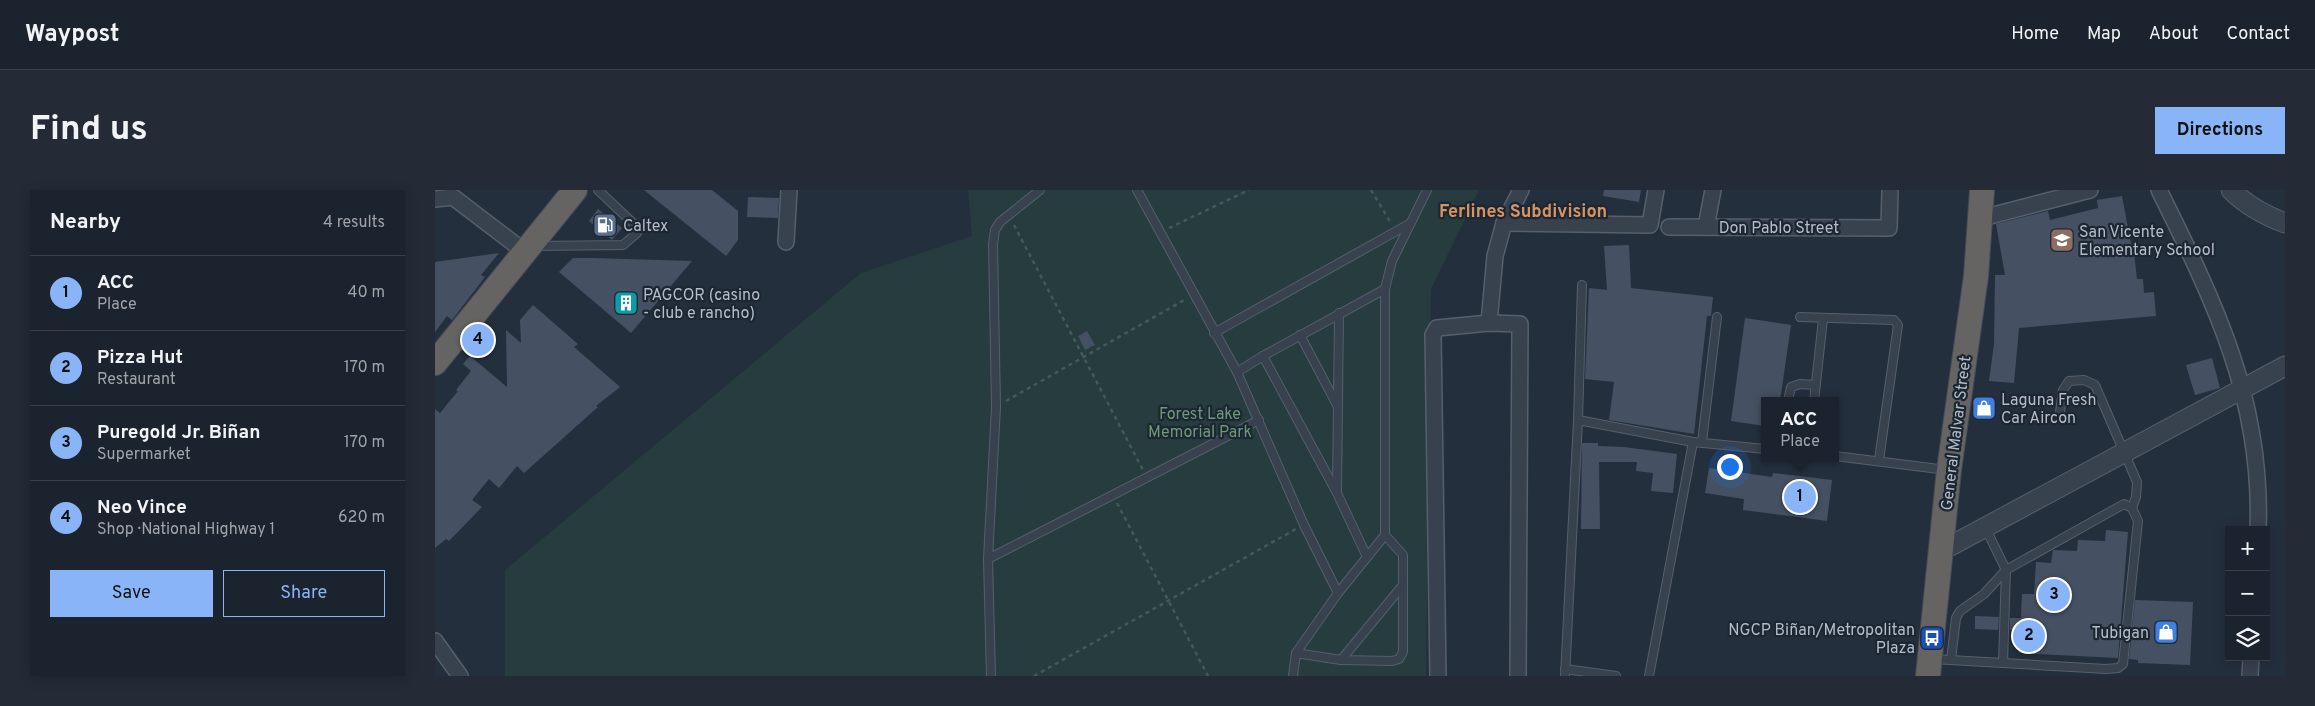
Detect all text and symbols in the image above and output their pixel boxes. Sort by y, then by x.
text: Waypost [25,20,119,50]
text: Home [2011,23,2059,46]
text: Map [2087,23,2121,46]
text: About [2149,23,2198,46]
text: Contact [2226,23,2290,46]
button: Directions [2155,107,2285,154]
text: Find us [30,108,148,152]
district label: Ferlines Subdivision [1439,201,1607,224]
text: Nearby [50,209,121,236]
fuel station icon: Caltex [592,212,618,238]
text: 4 results [323,213,385,233]
place label: Caltex [623,217,668,237]
street label: Don Pablo Street [1719,219,1839,239]
place label: San Vicente Elementary School [2079,223,2215,261]
school or university icon: San Vicente Elementary School [2049,227,2075,253]
text: ACC [97,271,134,295]
text: 1 [63,283,69,303]
text: 40 m [347,283,385,303]
place label: PAGCOR (casino - club e rancho) [643,286,760,324]
building icon: PAGCOR (casino - club e rancho) [613,290,639,316]
text: Place [97,295,137,315]
pin: 4 [462,321,494,359]
text: Pizza Hut [97,346,183,370]
street label: General Malvar Street [1938,355,1976,512]
text: 2 [61,358,71,378]
text: 170 m [344,358,385,378]
text: Restaurant [97,370,176,390]
place label: Laguna Fresh Car Aircon [2001,391,2097,429]
shop icon: Laguna Fresh Car Aircon [1971,395,1997,421]
popup [1761,397,1839,462]
park label: Forest Lake Memorial Park [1148,405,1252,443]
text: ACC [1780,408,1817,432]
text: Puregold Jr. Biñan [97,421,261,445]
text: Place [1780,432,1820,452]
text: 3 [61,433,71,453]
text: 170 m [344,433,385,453]
text: Supermarket [97,445,191,465]
your location [1717,454,1743,480]
pin: 1 [1784,478,1816,516]
text: Neo Vince [97,496,187,520]
text: 4 [61,508,71,528]
text: 620 m [338,508,385,528]
text: Shop · National Highway 1 [97,520,275,540]
map controls [2225,526,2270,661]
button: + [2225,526,2270,571]
button: Save [50,570,213,617]
button: Share [223,570,385,617]
button: − [2225,571,2270,616]
pin: 3 [2038,576,2070,614]
button: layers [2225,616,2270,661]
pin: 2 [2013,617,2045,655]
shop icon: Tubigan [2153,619,2179,645]
place label: NGCP Biñan/Metropolitan Plaza [1728,621,1915,659]
place label: Tubigan [2091,624,2149,644]
bus stop icon: NGCP Biñan/Metropolitan Plaza [1919,625,1945,651]

